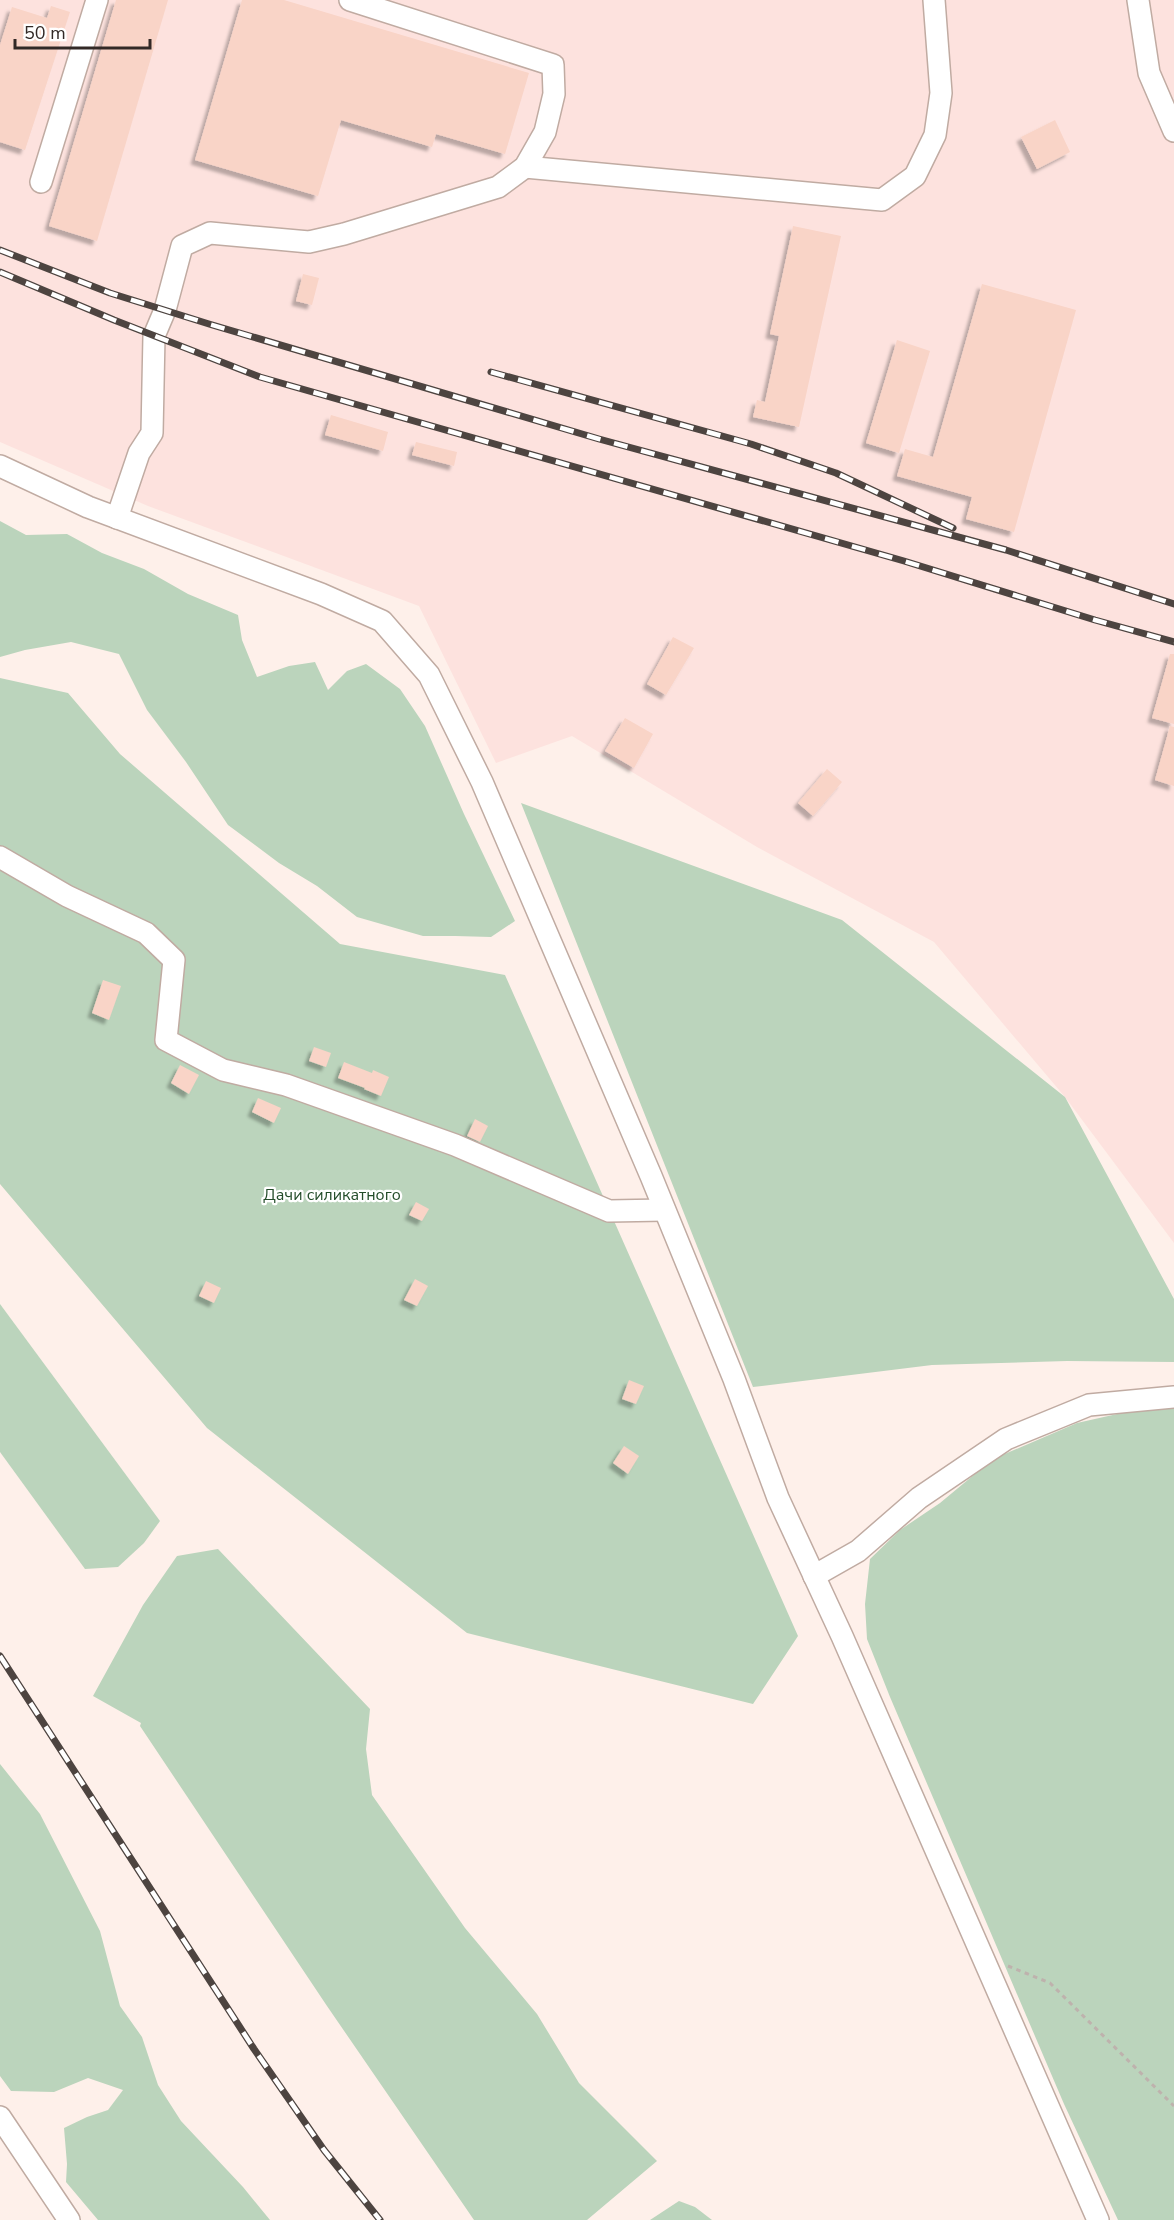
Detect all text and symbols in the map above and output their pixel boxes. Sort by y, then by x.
scale bar [15,12,150,50]
text: 50 m [24,21,66,45]
park label: Дачи силикатного [263,1184,401,1206]

